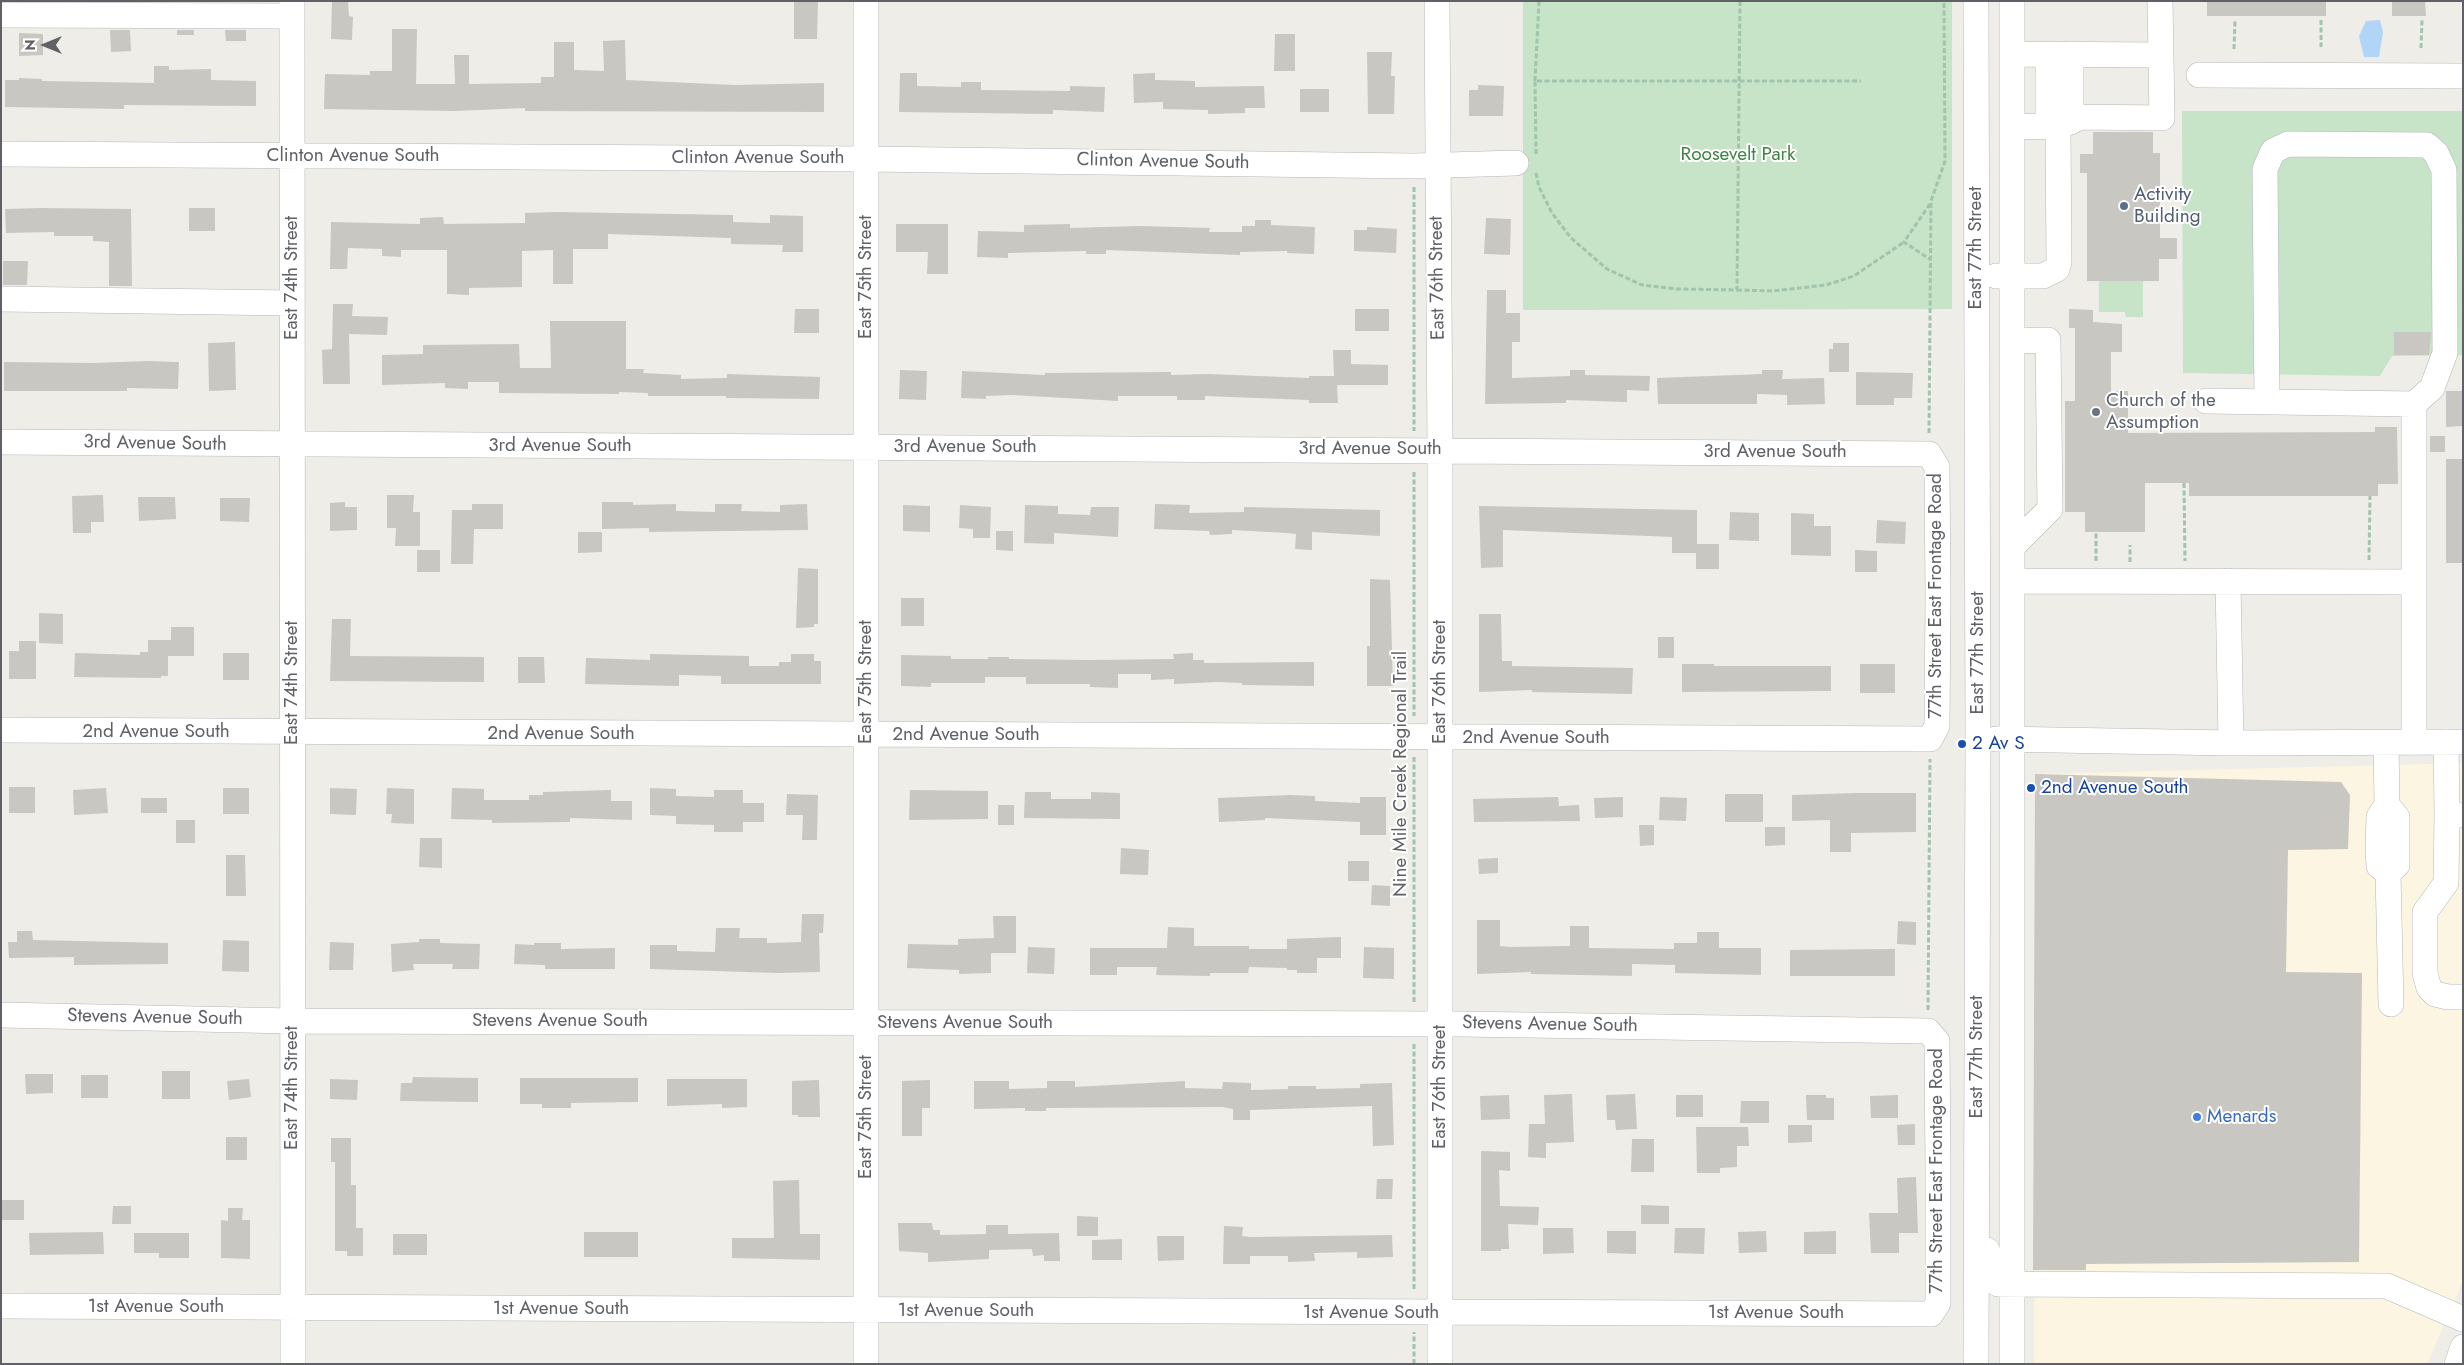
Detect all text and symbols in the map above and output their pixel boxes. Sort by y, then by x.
north arrow [20,20,70,70]
text: N [20,39,40,51]
park label: Roosevelt Park [1681,144,1795,166]
street label: Clinton Avenue South [266,145,440,167]
street label: Clinton Avenue South [671,147,845,169]
street label: Clinton Avenue South [1076,149,1250,175]
place label: Activity Building [2134,184,2200,228]
street label: East 77th Street [1965,186,1987,310]
marker: Activity Building [2118,200,2130,212]
street label: East 75th Street [855,215,877,339]
street label: East 74th Street [281,216,303,340]
street label: East 76th Street [1426,216,1450,340]
place label: Church of the Assumption [2106,390,2216,434]
marker: Church of the Assumption [2090,406,2102,418]
street label: 3rd Avenue South [83,431,227,457]
street label: 3rd Avenue South [488,435,632,457]
street label: 3rd Avenue South [893,436,1037,458]
street label: 3rd Avenue South [1298,438,1442,460]
street label: 3rd Avenue South [1703,441,1847,463]
street label: 77th Street East Frontage Road [1925,473,1947,719]
street label: East 77th Street [1967,591,1989,715]
street label: East 75th Street [855,620,877,744]
street label: East 76th Street [1429,620,1451,744]
street label: East 74th Street [281,621,303,745]
street label: Nine Mile Creek Regional Trail [1390,651,1412,897]
street label: 2nd Avenue South [82,721,230,743]
street label: 2nd Avenue South [487,723,635,745]
street label: 2nd Avenue South [892,724,1040,746]
street label: 2nd Avenue South [1462,727,1610,749]
place label: 2 Av S [1972,733,2025,755]
marker: 2 Av S [1956,738,1968,750]
place label: 2nd Avenue South [2041,777,2188,799]
marker: 2nd Avenue South [2025,782,2037,794]
street label: East 77th Street [1966,995,1988,1119]
street label: Stevens Avenue South [67,1005,243,1031]
street label: Stevens Avenue South [472,1010,648,1032]
street label: Stevens Avenue South [877,1012,1053,1034]
street label: Stevens Avenue South [1462,1012,1638,1038]
street label: East 76th Street [1429,1025,1451,1149]
street label: East 74th Street [281,1026,303,1150]
street label: 77th Street East Frontage Road [1926,1048,1948,1294]
street label: East 75th Street [855,1055,877,1179]
place label: Menards [2207,1106,2276,1128]
marker: Menards [2191,1111,2203,1123]
street label: 1st Avenue South [88,1296,224,1318]
street label: 1st Avenue South [493,1298,629,1320]
street label: 1st Avenue South [898,1300,1034,1322]
street label: 1st Avenue South [1303,1302,1439,1324]
street label: 1st Avenue South [1708,1302,1844,1324]

